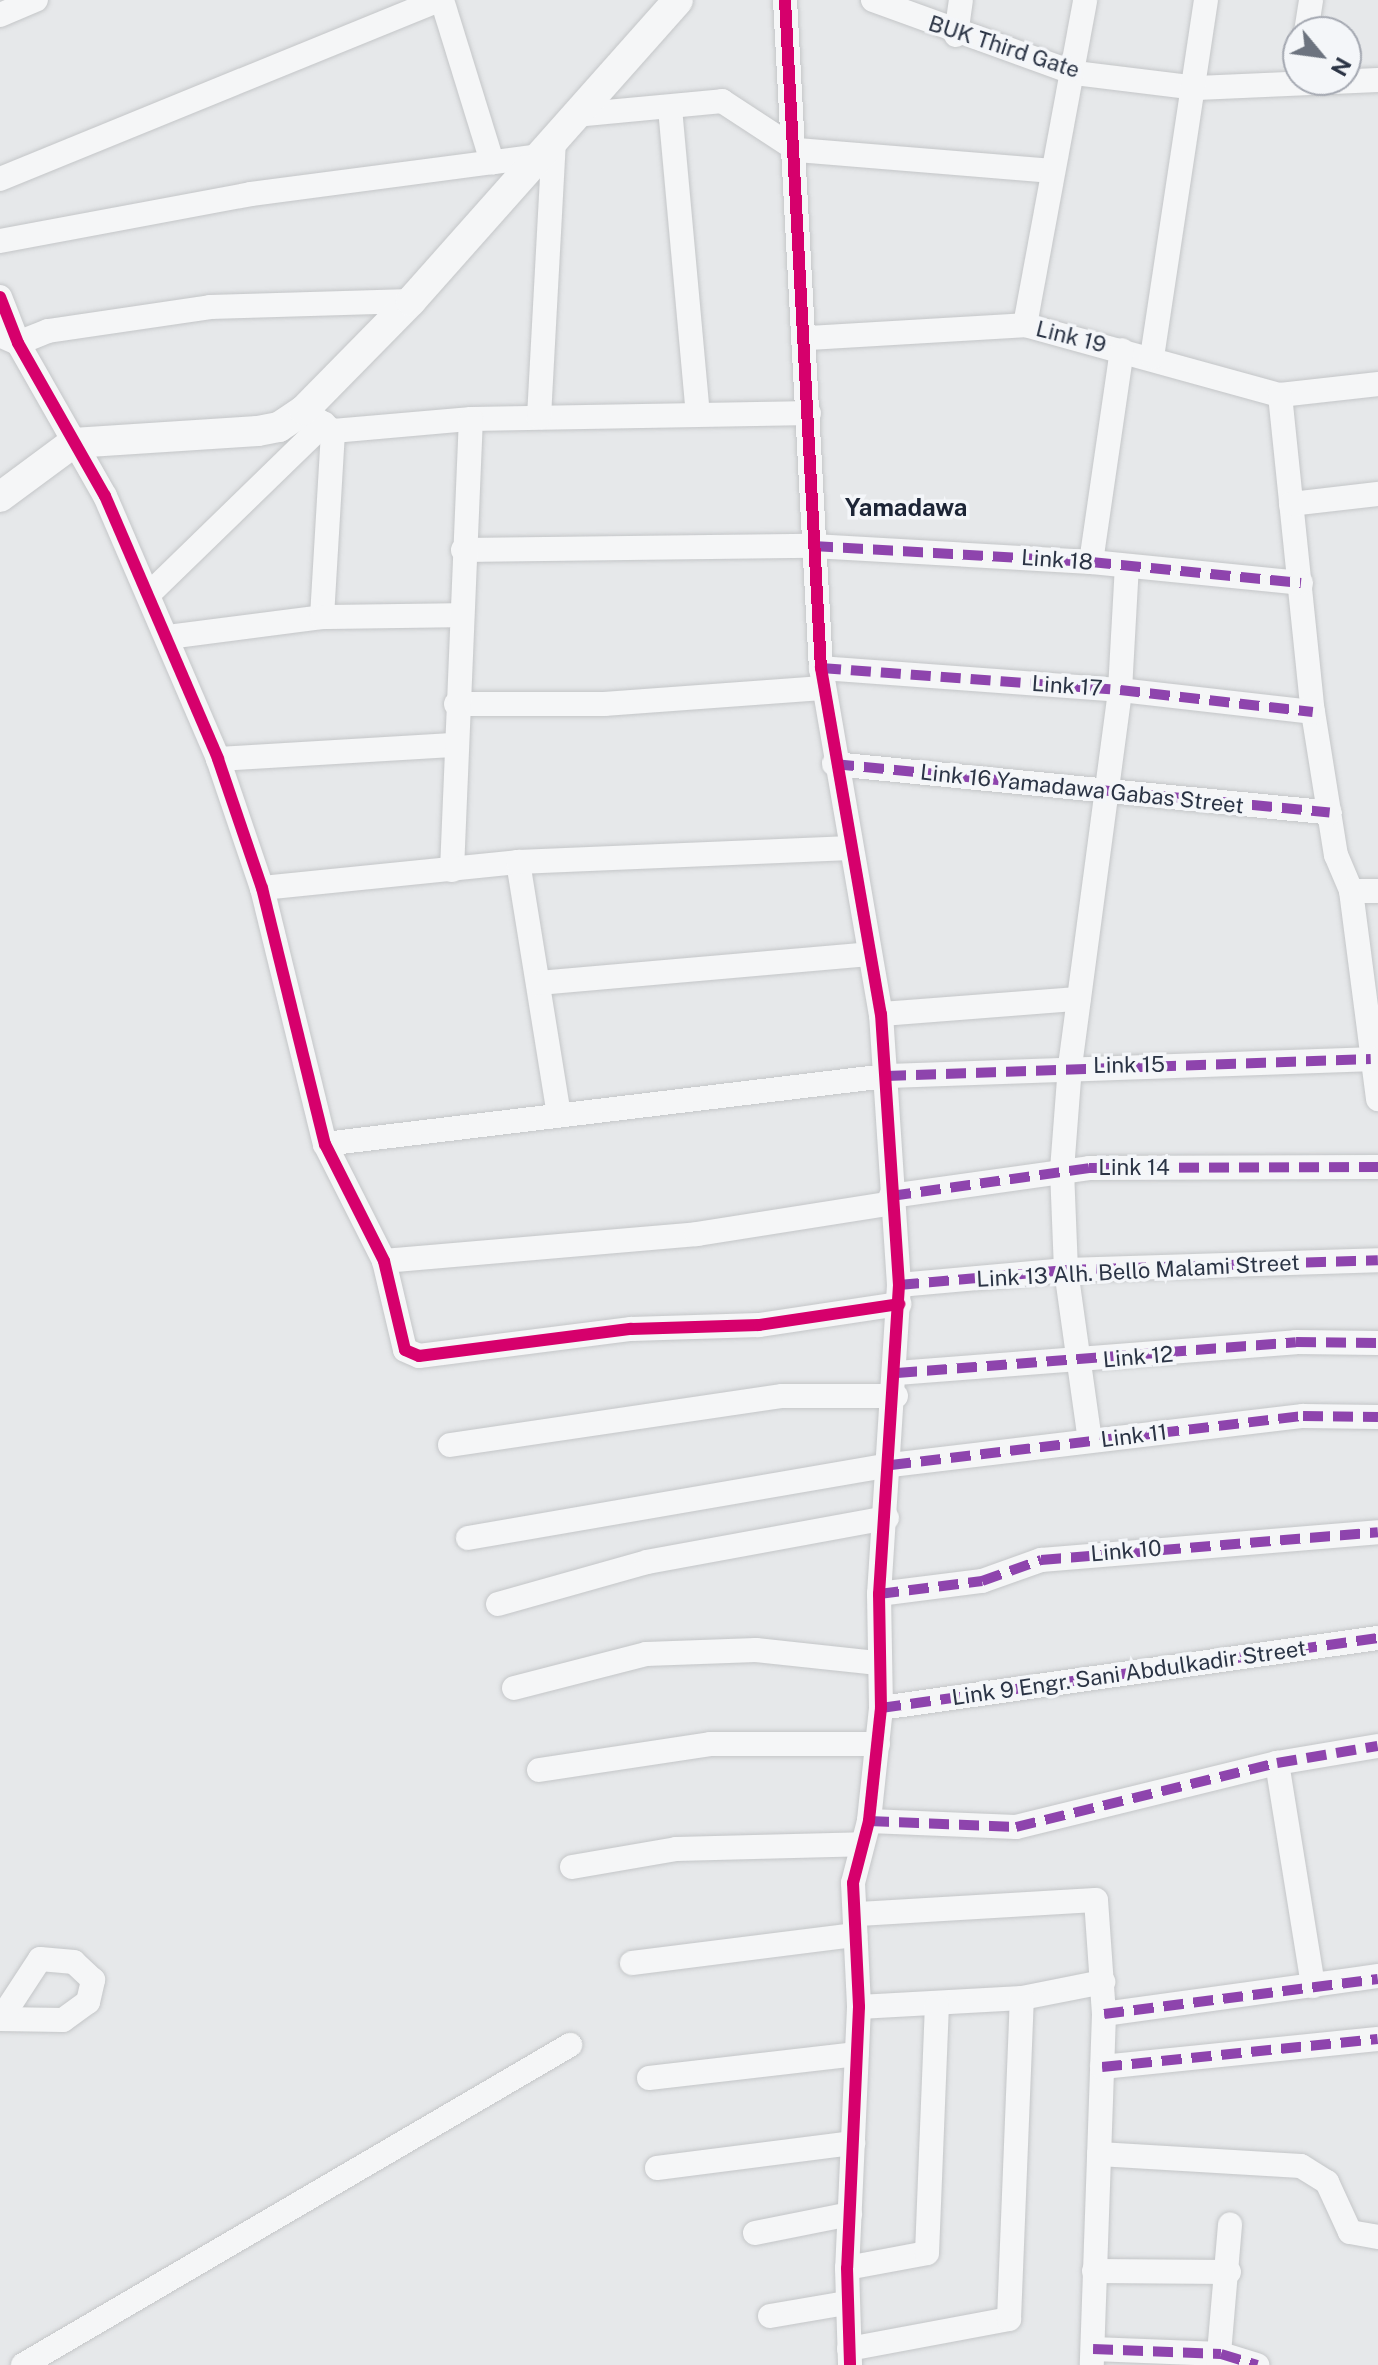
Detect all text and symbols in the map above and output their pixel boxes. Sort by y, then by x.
street label: BUK Third Gate [925,10,1083,84]
north arrow [1282,16,1362,96]
text: N [1326,53,1357,80]
street label: Link 19 [1033,316,1109,358]
district label: Yamadawa [845,494,967,522]
street label: Link 18 [1020,544,1094,576]
street label: Link 17 [1031,670,1103,702]
street label: Link 16 Yamadawa Gabas Street [919,759,1245,819]
street label: Link 15 [1093,1051,1165,1079]
street label: Link 14 [1098,1155,1170,1181]
street label: Link 13 Alh. Bello Malami Street [976,1249,1300,1293]
street label: Link 12 [1102,1341,1174,1373]
street label: Link 11 [1099,1419,1169,1453]
street label: Link 10 [1089,1535,1163,1567]
street label: Link 9 Engr. Sani Abdulkadir Street [950,1635,1308,1711]

